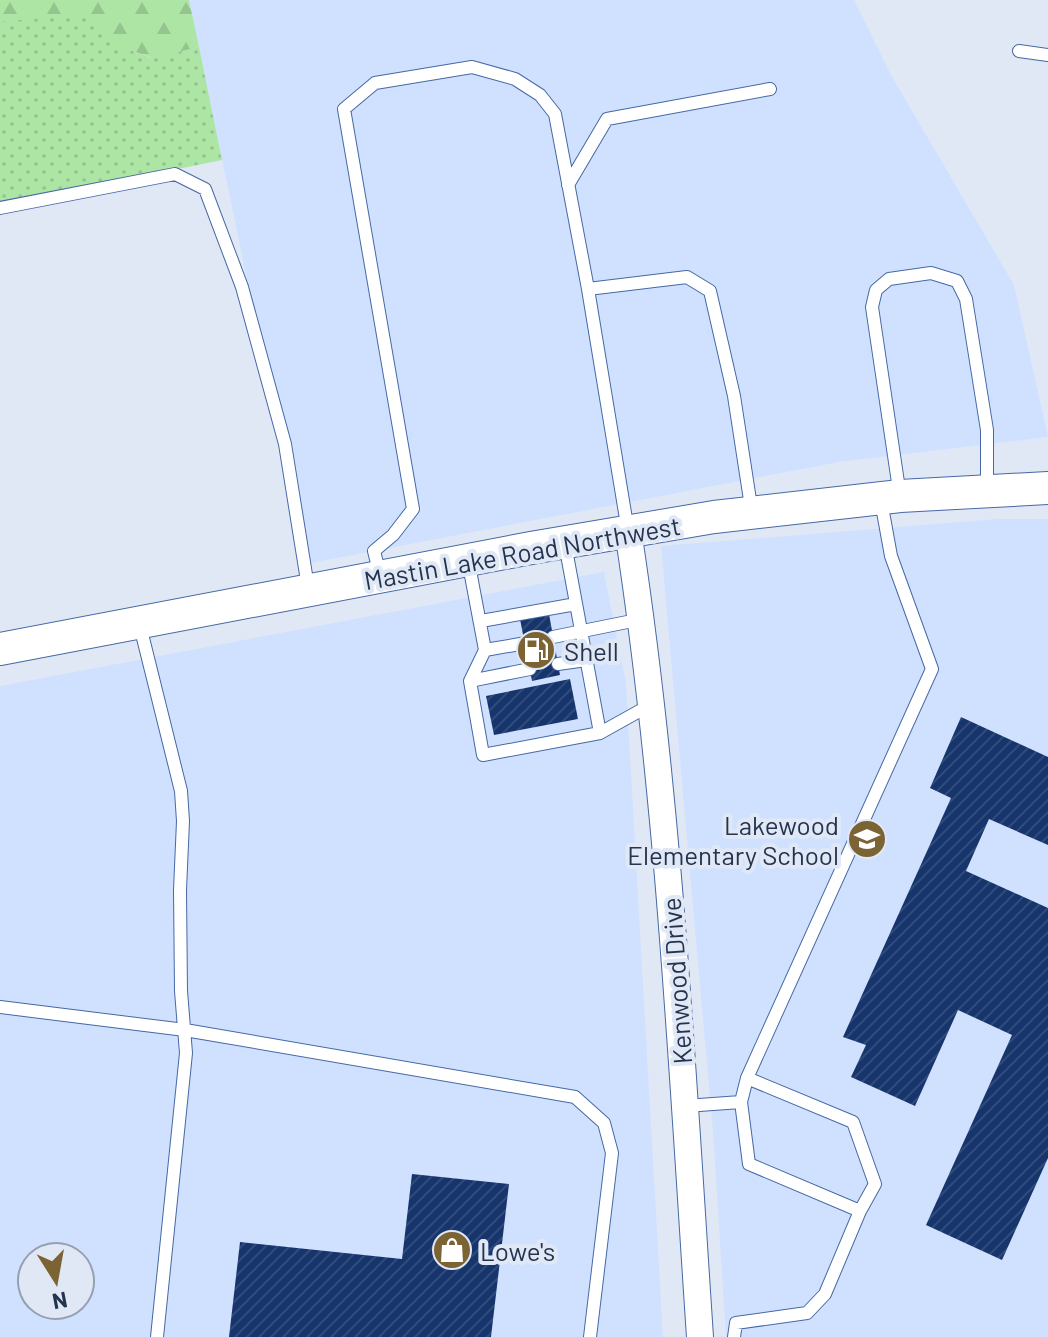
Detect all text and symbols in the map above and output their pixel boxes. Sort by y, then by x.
street label: Mastin Lake Road Northwest [361,509,683,595]
fuel station icon: Shell [515,629,557,671]
place label: Shell [564,635,619,666]
place label: Lakewood Elementary School [627,809,839,870]
school or university icon: Lakewood Elementary School [846,818,888,860]
street label: Kenwood Drive [655,897,697,1065]
shop icon: Lowe's [431,1229,473,1271]
place label: Lowe's [480,1235,555,1266]
north arrow [16,1241,96,1321]
text: N [50,1287,70,1316]

